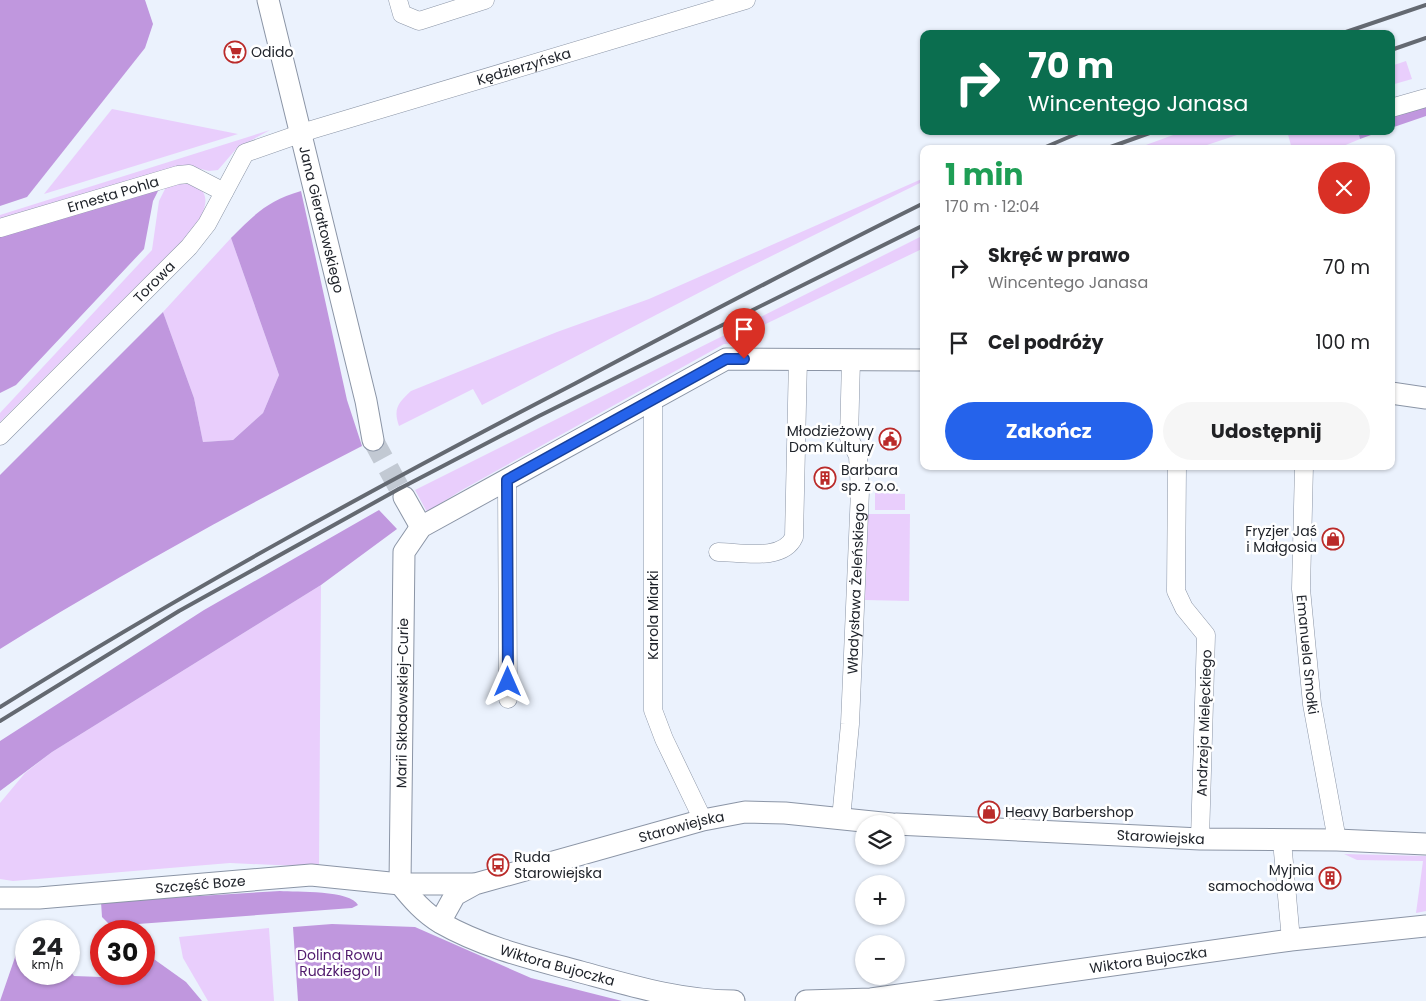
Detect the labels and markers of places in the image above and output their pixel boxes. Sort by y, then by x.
supermarket icon: Odido [223,40,247,64]
place label: Odido [251,42,293,62]
pin [723,308,765,359]
place label: Młodzieżowy Dom Kultury [787,421,874,457]
public building icon: Młodzieżowy Dom Kultury [878,427,902,451]
place label: Barbara sp. z o.o. [841,460,898,496]
building icon: Barbara sp. z o.o. [813,466,837,490]
place label: Fryzjer Jaś i Małgosia [1245,521,1317,557]
shop icon: Fryzjer Jaś i Małgosia [1321,527,1345,551]
shop icon: Heavy Barbershop [977,800,1001,824]
place label: Heavy Barbershop [1005,802,1134,822]
place label: Ruda Starowiejska [514,847,602,883]
bus stop icon: Ruda Starowiejska [486,853,510,877]
place label: Myjnia samochodowa [1208,860,1314,896]
building icon: Myjnia samochodowa [1318,866,1342,890]

